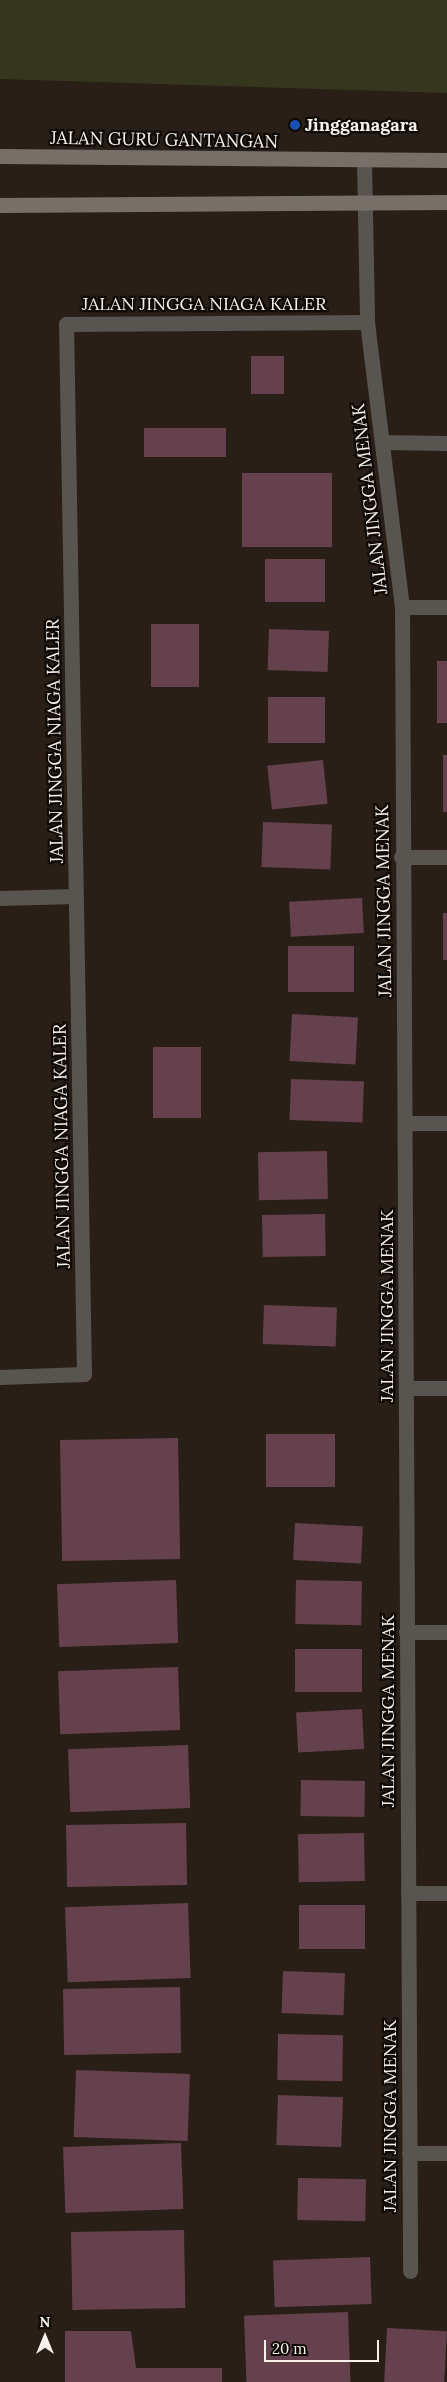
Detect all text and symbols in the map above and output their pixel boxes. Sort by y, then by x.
place label: Jingganagara [305,114,418,136]
marker: Jingganagara [289,119,301,131]
street label: JALAN GURU GANTANGAN [50,127,278,153]
street label: JALAN JINGGA NIAGA KALER [82,293,326,315]
street label: JALAN JINGGA MENAK [348,402,392,596]
street label: JALAN JINGGA NIAGA KALER [42,619,68,863]
street label: JALAN JINGGA MENAK [372,805,396,997]
street label: JALAN JINGGA NIAGA KALER [49,1024,75,1268]
street label: JALAN JINGGA MENAK [376,1210,398,1402]
street label: JALAN JINGGA MENAK [377,1615,399,1807]
street label: JALAN JINGGA MENAK [379,2020,401,2212]
north arrow [20,2312,70,2362]
text: N [40,2313,50,2331]
scale bar [267,2330,382,2362]
text: 20 m [272,2339,307,2358]

